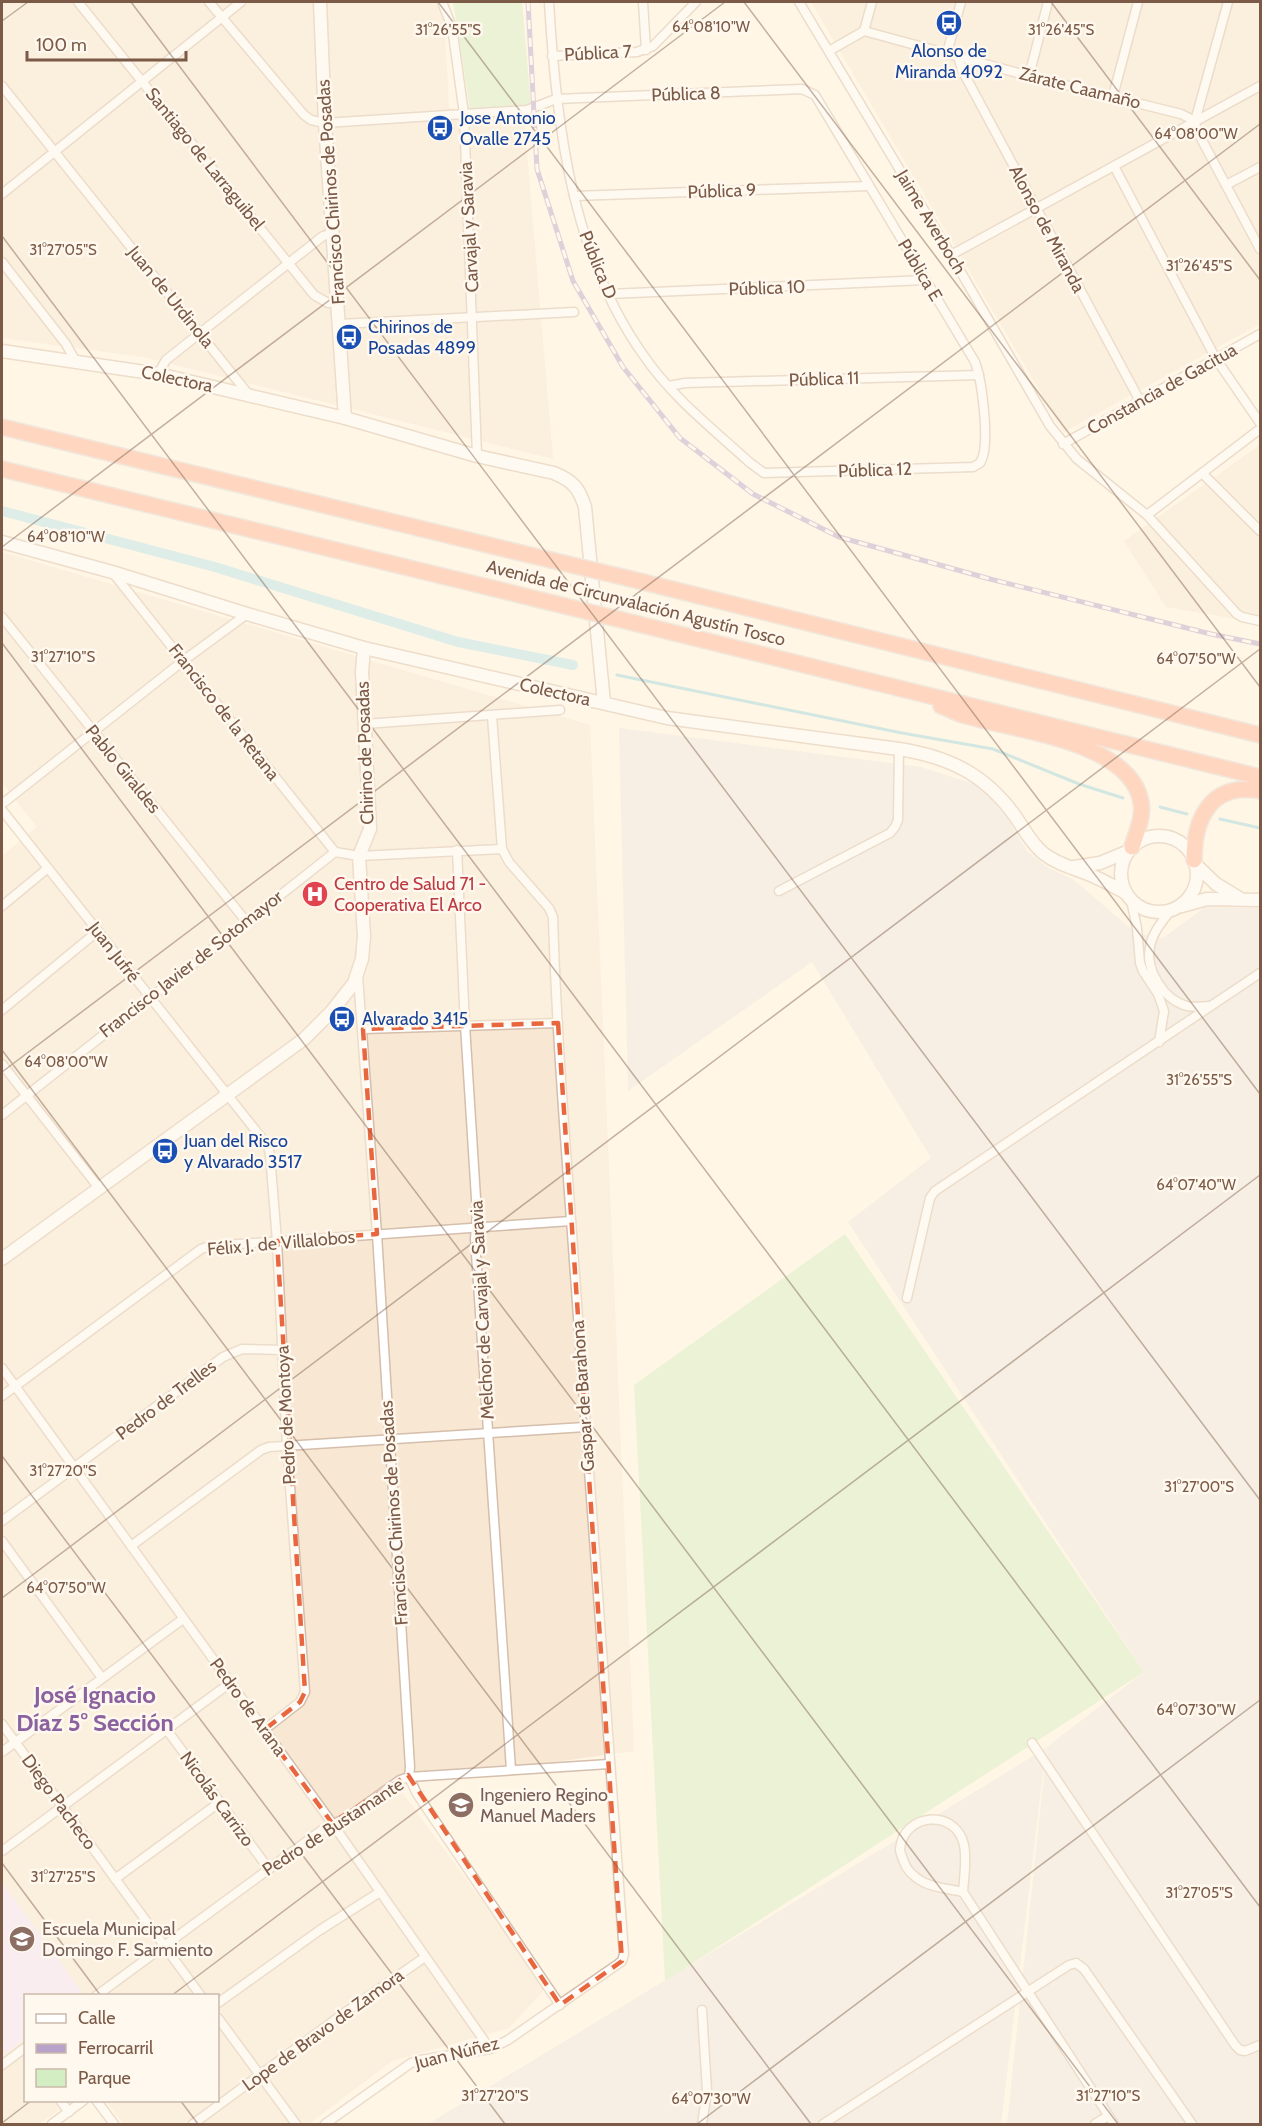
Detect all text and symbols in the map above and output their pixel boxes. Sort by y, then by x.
bus stop icon: Alonso de Miranda 4092 [934,8,964,38]
text: 64°08'10"W [672,18,751,36]
text: 31°26'55"S [415,21,481,39]
text: 31°26'45"S [1028,21,1094,39]
scale bar [27,24,186,62]
text: 100 m [36,34,87,56]
street label: Pública 7 [564,40,632,66]
place label: Alonso de Miranda 4092 [895,40,1003,83]
street label: Zárate Caamaño [1017,62,1143,114]
street label: Francisco Chirinos de Posadas [312,79,350,305]
street label: Pública 8 [651,82,721,106]
street label: Santiago de Larraguibel [141,83,270,235]
place label: Jose Antonio Ovalle 2745 [459,107,556,150]
bus stop icon: Jose Antonio Ovalle 2745 [425,113,455,143]
text: 64°08'00"W [1154,125,1239,143]
street label: Carvajal y Saravia [455,161,483,293]
street label: Alonso de Miranda [1004,162,1090,297]
street label: Jaime Averboch [891,165,971,278]
street label: Pública 9 [687,179,757,203]
street label: Pública D [574,228,622,302]
street label: Pública E [893,235,947,305]
text: 31°27'05"S [29,241,97,259]
street label: Juan de Urdinola [123,241,219,353]
text: 31°26'45"S [1166,257,1232,275]
street label: Pública 10 [728,276,806,300]
place label: Chirinos de Posadas 4899 [368,316,476,359]
bus stop icon: Chirinos de Posadas 4899 [334,322,364,352]
street label: Constancia de Gacitua [1083,339,1241,439]
street label: Colectora [139,361,215,397]
street label: Pública 11 [788,367,860,391]
street label: Pública 12 [838,458,912,482]
text: 64°08'10"W [27,528,106,546]
street label: Avenida de Circunvalación Agustín Tosco [484,555,788,651]
street label: Francisco de la Retana [164,639,284,785]
text: 31°27'10"S [31,648,95,666]
text: 64°07'50"W [1156,650,1237,668]
street label: Colectora [517,673,593,711]
street label: Chirino de Posadas [352,681,378,825]
street label: Pablo Giraldes [81,720,165,818]
place label: Centro de Salud 71 - Cooperativa El Arco [334,873,486,916]
hospital icon: Centro de Salud 71 - Cooperativa El Arco [300,879,330,909]
street label: Francisco Javier de Sotomayor [95,885,287,1042]
street label: Juan Jufré [83,916,145,987]
bus stop icon: Alvarado 3415 [327,1004,357,1034]
place label: Alvarado 3415 [362,1008,468,1030]
text: 64°08'00"W [24,1053,109,1071]
text: 31°26'55"S [1166,1071,1232,1089]
place label: Juan del Risco y Alvarado 3517 [183,1130,302,1173]
bus stop icon: Juan del Risco y Alvarado 3517 [150,1136,180,1166]
text: 64°07'40"W [1156,1176,1237,1194]
street label: Melchor de Carvajal y Saravia [465,1199,499,1420]
street label: Félix J. de Villalobos [206,1226,356,1260]
street label: Gaspar de Barahona [567,1319,599,1472]
street label: Pedro de Montoya [271,1344,301,1485]
street label: Pedro de Trelles [112,1355,220,1445]
street label: Francisco Chirinos de Posadas [375,1400,413,1626]
text: 31°27'20"S [29,1462,97,1480]
text: 31°27'00"S [1164,1478,1234,1496]
text: 64°07'50"W [26,1579,107,1597]
street label: Pedro de Arana [205,1654,291,1761]
district label: José Ignacio Díaz 5° Sección [16,1680,174,1737]
text: 64°07'30"W [1156,1701,1237,1719]
street label: Nicolás Carrizo [175,1747,259,1851]
street label: Diego Pacheco [17,1750,101,1854]
street label: Pedro de Bustamante [258,1773,408,1881]
place label: Ingeniero Regino Manuel Maders [480,1784,608,1827]
school or university icon: Ingeniero Regino Manuel Maders [446,1790,476,1820]
text: 31°27'25"S [31,1868,96,1886]
text: 31°27'05"S [1165,1884,1233,1902]
place label: Escuela Municipal Domingo F. Sarmiento [42,1918,213,1961]
school or university icon: Escuela Municipal Domingo F. Sarmiento [7,1924,37,1954]
street label: Lope de Bravo de Zamora [238,1964,408,2096]
legend [24,1994,219,2102]
text: Calle [78,2007,115,2029]
street label: Juan Núñez [412,2032,502,2074]
text: Ferrocarril [78,2037,154,2059]
text: Parque [78,2067,131,2089]
text: 31°27'20"S [461,2087,529,2105]
text: 31°27'10"S [1076,2087,1140,2105]
text: 64°07'30"W [671,2090,752,2108]

